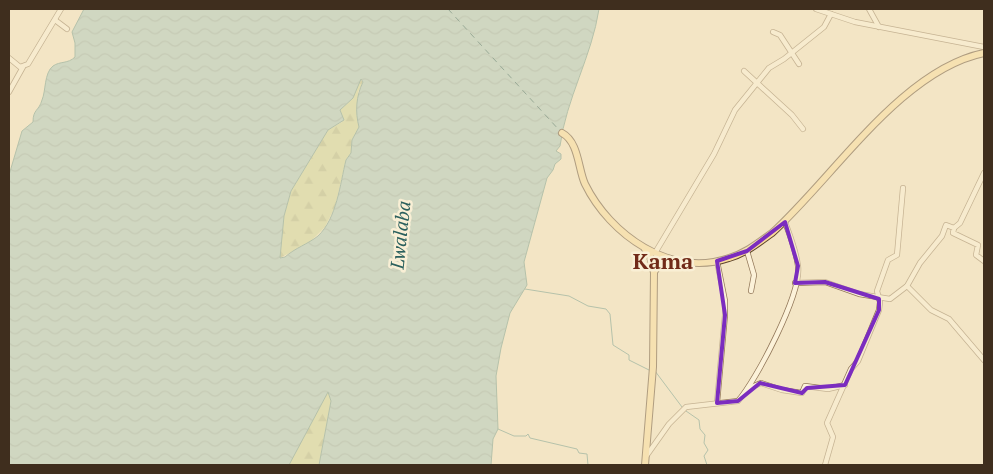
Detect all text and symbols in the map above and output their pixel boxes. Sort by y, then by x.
water label: Lwalaba [383,200,416,271]
district label: Kama [633,246,693,275]

